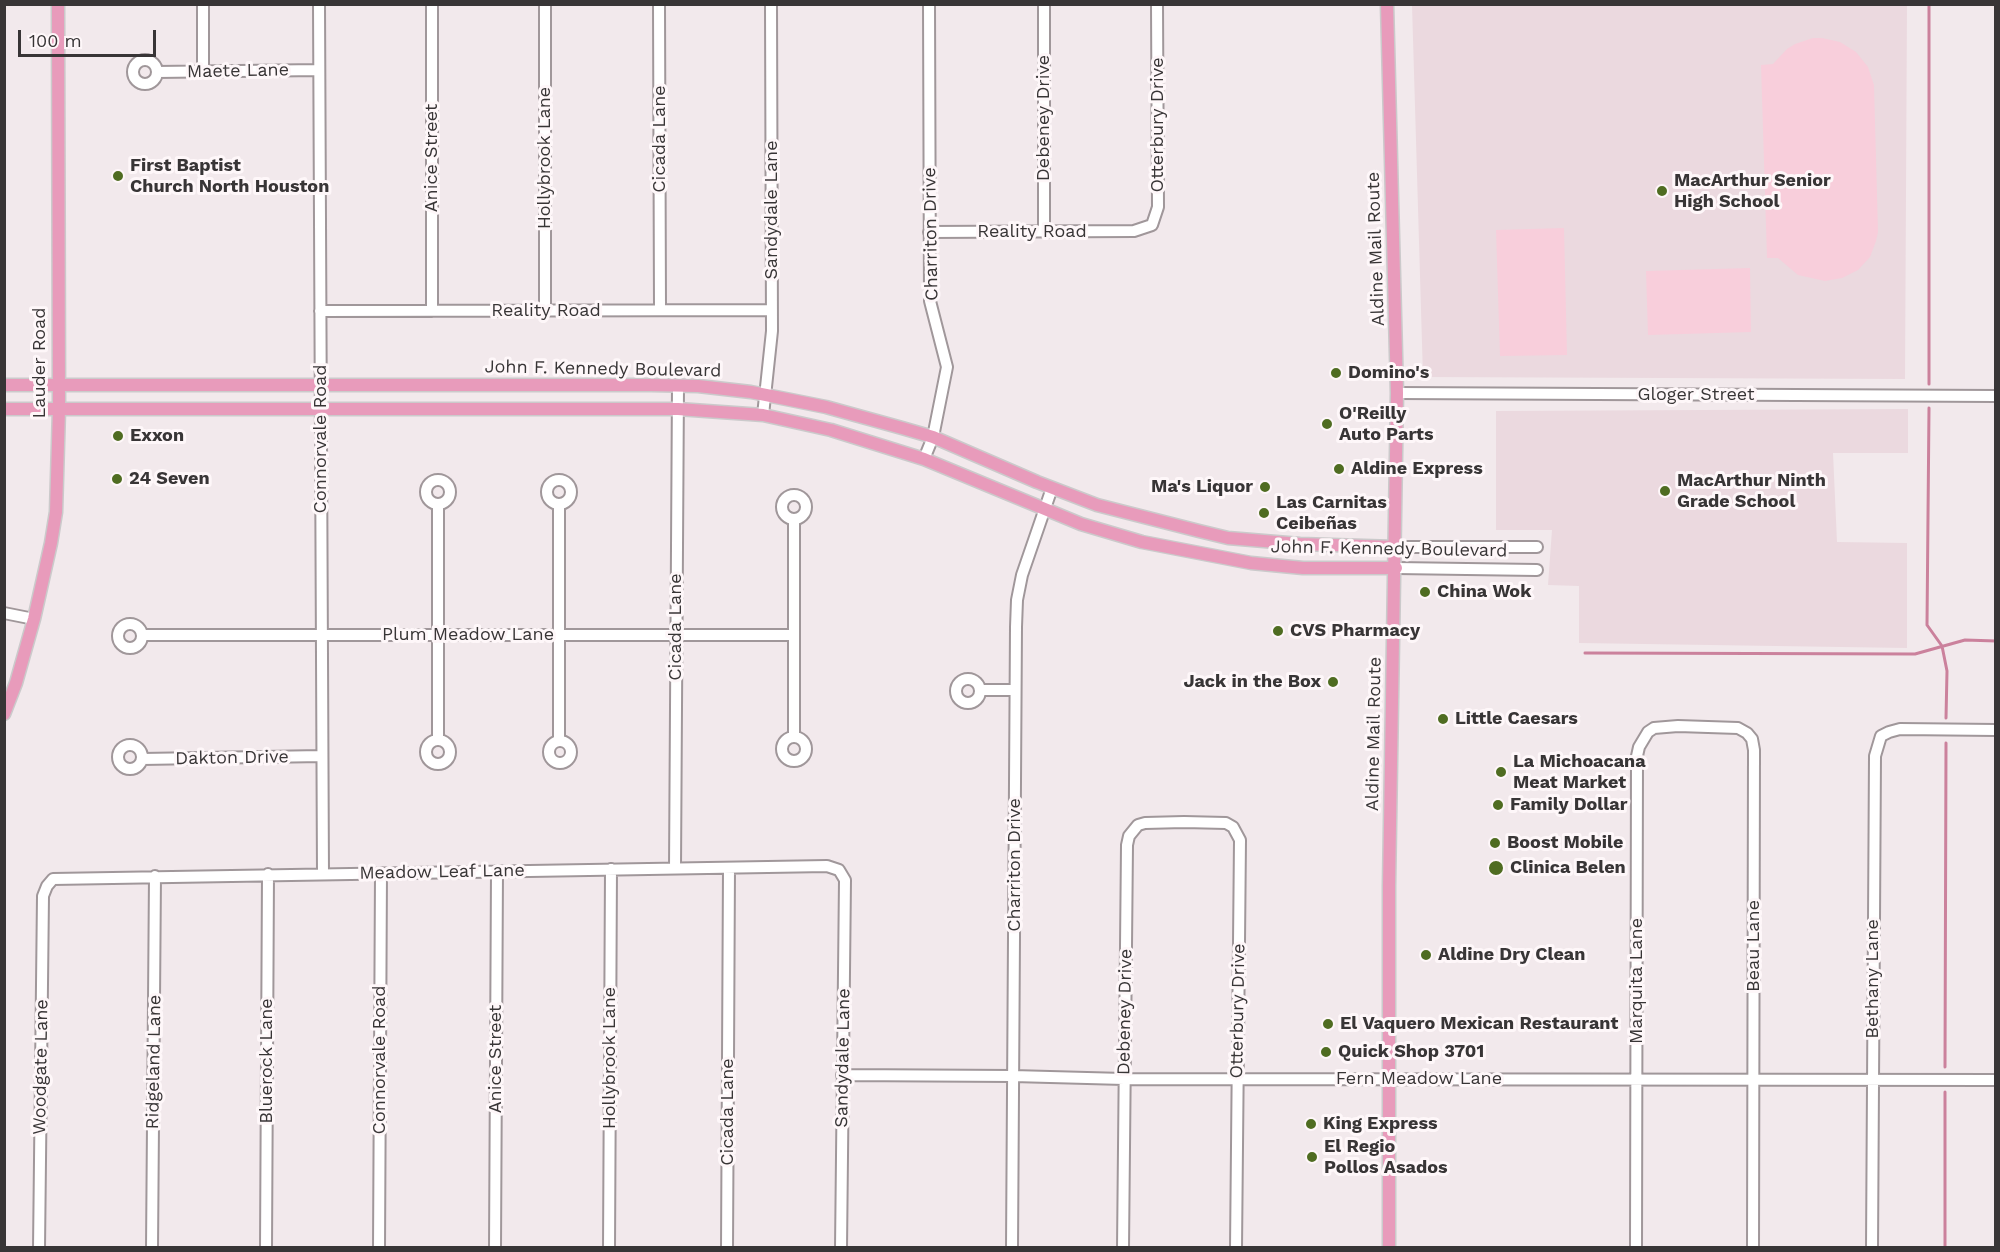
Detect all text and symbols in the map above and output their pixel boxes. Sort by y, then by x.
scale bar [21,18,159,56]
text: 100 m [29,30,82,51]
street label: Debeney Drive [1033,55,1055,181]
street label: Otterbury Drive [1147,57,1169,193]
street label: Maete Lane [187,59,289,83]
street label: Cicada Lane [649,85,671,193]
street label: Hollybrook Lane [534,87,556,229]
street label: Anice Street [421,104,443,212]
street label: Sandydale Lane [761,140,783,280]
place label: First Baptist Church North Houston [130,155,329,198]
street label: Charriton Drive [919,167,943,301]
marker: First Baptist Church North Houston [111,169,125,183]
place label: MacArthur Senior High School [1674,170,1831,213]
street label: Aldine Mail Route [1363,171,1389,327]
marker: MacArthur Senior High School [1655,184,1669,198]
street label: Reality Road [977,221,1087,243]
street label: Reality Road [491,300,601,322]
street label: Lauder Road [29,307,51,419]
street label: John F. Kennedy Boulevard [484,356,722,382]
place label: Domino's [1348,362,1429,384]
street label: Connorvale Road [310,365,332,513]
marker: Domino's [1329,366,1343,380]
street label: Gloger Street [1638,384,1754,406]
place label: O'Reilly Auto Parts [1339,403,1433,446]
marker: O'Reilly Auto Parts [1320,417,1334,431]
place label: Exxon [130,425,184,447]
marker: Exxon [111,429,125,443]
place label: Aldine Express [1351,458,1483,480]
marker: Aldine Express [1332,462,1346,476]
place label: 24 Seven [129,468,210,490]
place label: MacArthur Ninth Grade School [1677,470,1826,512]
marker: 24 Seven [110,472,124,486]
place label: Ma's Liquor [1151,476,1253,498]
marker: Ma's Liquor [1258,480,1272,494]
marker: MacArthur Ninth Grade School [1658,484,1672,498]
place label: Las Carnitas Ceibeñas [1276,492,1387,534]
marker: Las Carnitas Ceibeñas [1257,506,1271,520]
street label: John F. Kennedy Boulevard [1270,536,1508,562]
street label: Cicada Lane [665,573,687,681]
place label: China Wok [1437,581,1531,603]
marker: China Wok [1418,585,1432,599]
place label: CVS Pharmacy [1290,620,1420,642]
street label: Plum Meadow Lane [382,624,554,646]
marker: CVS Pharmacy [1271,624,1285,638]
street label: Aldine Mail Route [1362,657,1386,811]
place label: Jack in the Box [1184,671,1321,693]
marker: Jack in the Box [1326,675,1340,689]
place label: Little Caesars [1455,708,1578,730]
marker: Little Caesars [1436,712,1450,726]
street label: Dakton Drive [175,746,289,770]
place label: La Michoacana Meat Market [1513,751,1646,794]
marker: La Michoacana Meat Market [1494,765,1508,779]
place label: Family Dollar [1510,794,1627,816]
street label: Charriton Drive [1004,798,1026,932]
marker: Family Dollar [1491,798,1505,812]
place label: Boost Mobile [1507,832,1623,854]
marker: Boost Mobile [1488,836,1502,850]
place label: Clinica Belen [1510,857,1626,879]
marker: Clinica Belen [1487,859,1505,877]
street label: Meadow Leaf Lane [359,860,525,884]
street label: Beau Lane [1743,900,1765,992]
street label: Marquita Lane [1626,918,1648,1044]
street label: Bethany Lane [1862,919,1884,1039]
street label: Otterbury Drive [1226,943,1250,1079]
place label: Aldine Dry Clean [1438,944,1585,966]
marker: Aldine Dry Clean [1419,948,1433,962]
street label: Debeney Drive [1113,949,1137,1075]
street label: Connorvale Road [369,986,391,1134]
street label: Hollybrook Lane [599,987,621,1129]
street label: Sandydale Lane [831,988,855,1128]
street label: Ridgeland Lane [142,994,166,1130]
street label: Bluerock Lane [256,998,278,1124]
street label: Woodgate Lane [29,999,53,1135]
street label: Anice Street [485,1005,507,1113]
place label: El Vaquero Mexican Restaurant [1340,1013,1618,1035]
marker: El Vaquero Mexican Restaurant [1321,1017,1335,1031]
place label: Quick Shop 3701 [1338,1041,1484,1063]
marker: Quick Shop 3701 [1319,1045,1333,1059]
street label: Cicada Lane [717,1058,739,1166]
street label: Fern Meadow Lane [1336,1068,1502,1090]
place label: King Express [1323,1113,1438,1135]
marker: King Express [1304,1117,1318,1131]
place label: El Regio Pollos Asados [1324,1136,1448,1178]
marker: El Regio Pollos Asados [1305,1150,1319,1164]

